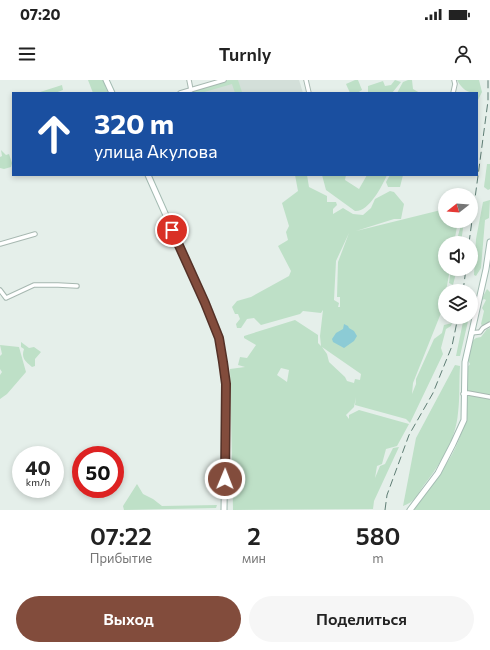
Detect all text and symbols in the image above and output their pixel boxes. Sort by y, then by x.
text: 07:20 [20,5,60,23]
icon: menu [16,43,38,65]
text: Turnly [219,43,271,65]
icon: person [452,43,474,65]
text: 320 m [94,106,174,140]
icon: ahead [28,108,80,160]
text: улица Акулова [94,140,217,162]
north arrow [438,188,478,228]
map controls [438,188,478,324]
pin [155,213,189,247]
icon: arrive [161,219,183,241]
button: sound [438,236,478,276]
button: layers [438,284,478,324]
speed limit sign: 50 [72,446,124,498]
text: 40 [25,455,51,479]
position arrow [204,458,246,500]
text: km/h [26,476,50,488]
text: 07:22 [90,521,152,550]
text: 2 [247,521,261,550]
text: 580 [356,521,400,550]
text: Прибытие [90,550,152,566]
text: мин [242,550,266,566]
text: m [372,550,384,566]
button: Выход [16,596,241,642]
button: Поделиться [249,596,474,642]

